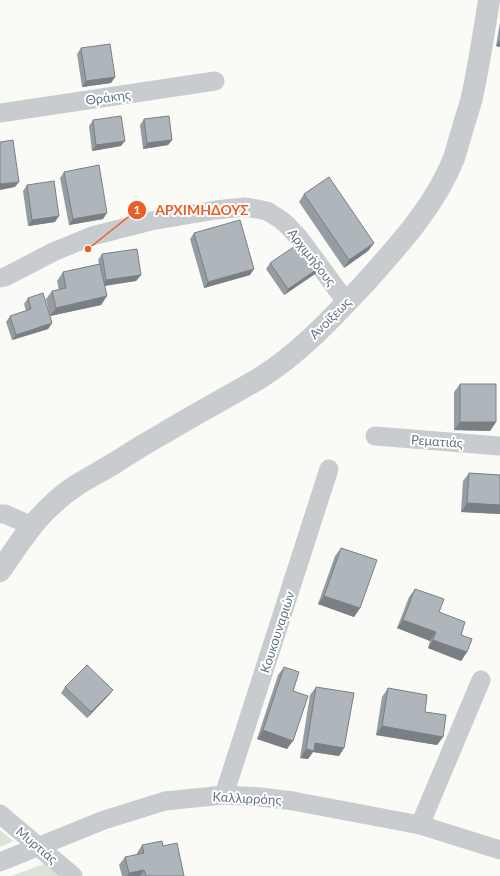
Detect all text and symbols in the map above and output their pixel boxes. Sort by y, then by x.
street label: Θράκης [84,86,132,108]
callout: ΑΡΧΙΜΗΔΟΥΣ [127,197,257,223]
text: ΑΡΧΙΜΗΔΟΥΣ [154,201,249,218]
text: 1 [134,202,141,217]
street label: Αρχιμήδους [285,225,339,289]
street label: Ανοίξεως [306,294,354,342]
street label: Ρεματιάς [410,431,464,451]
street label: Κουκουναριών [256,589,298,675]
street label: Καλλιρρόης [212,788,282,808]
street label: Μυρτιάς [13,823,61,867]

